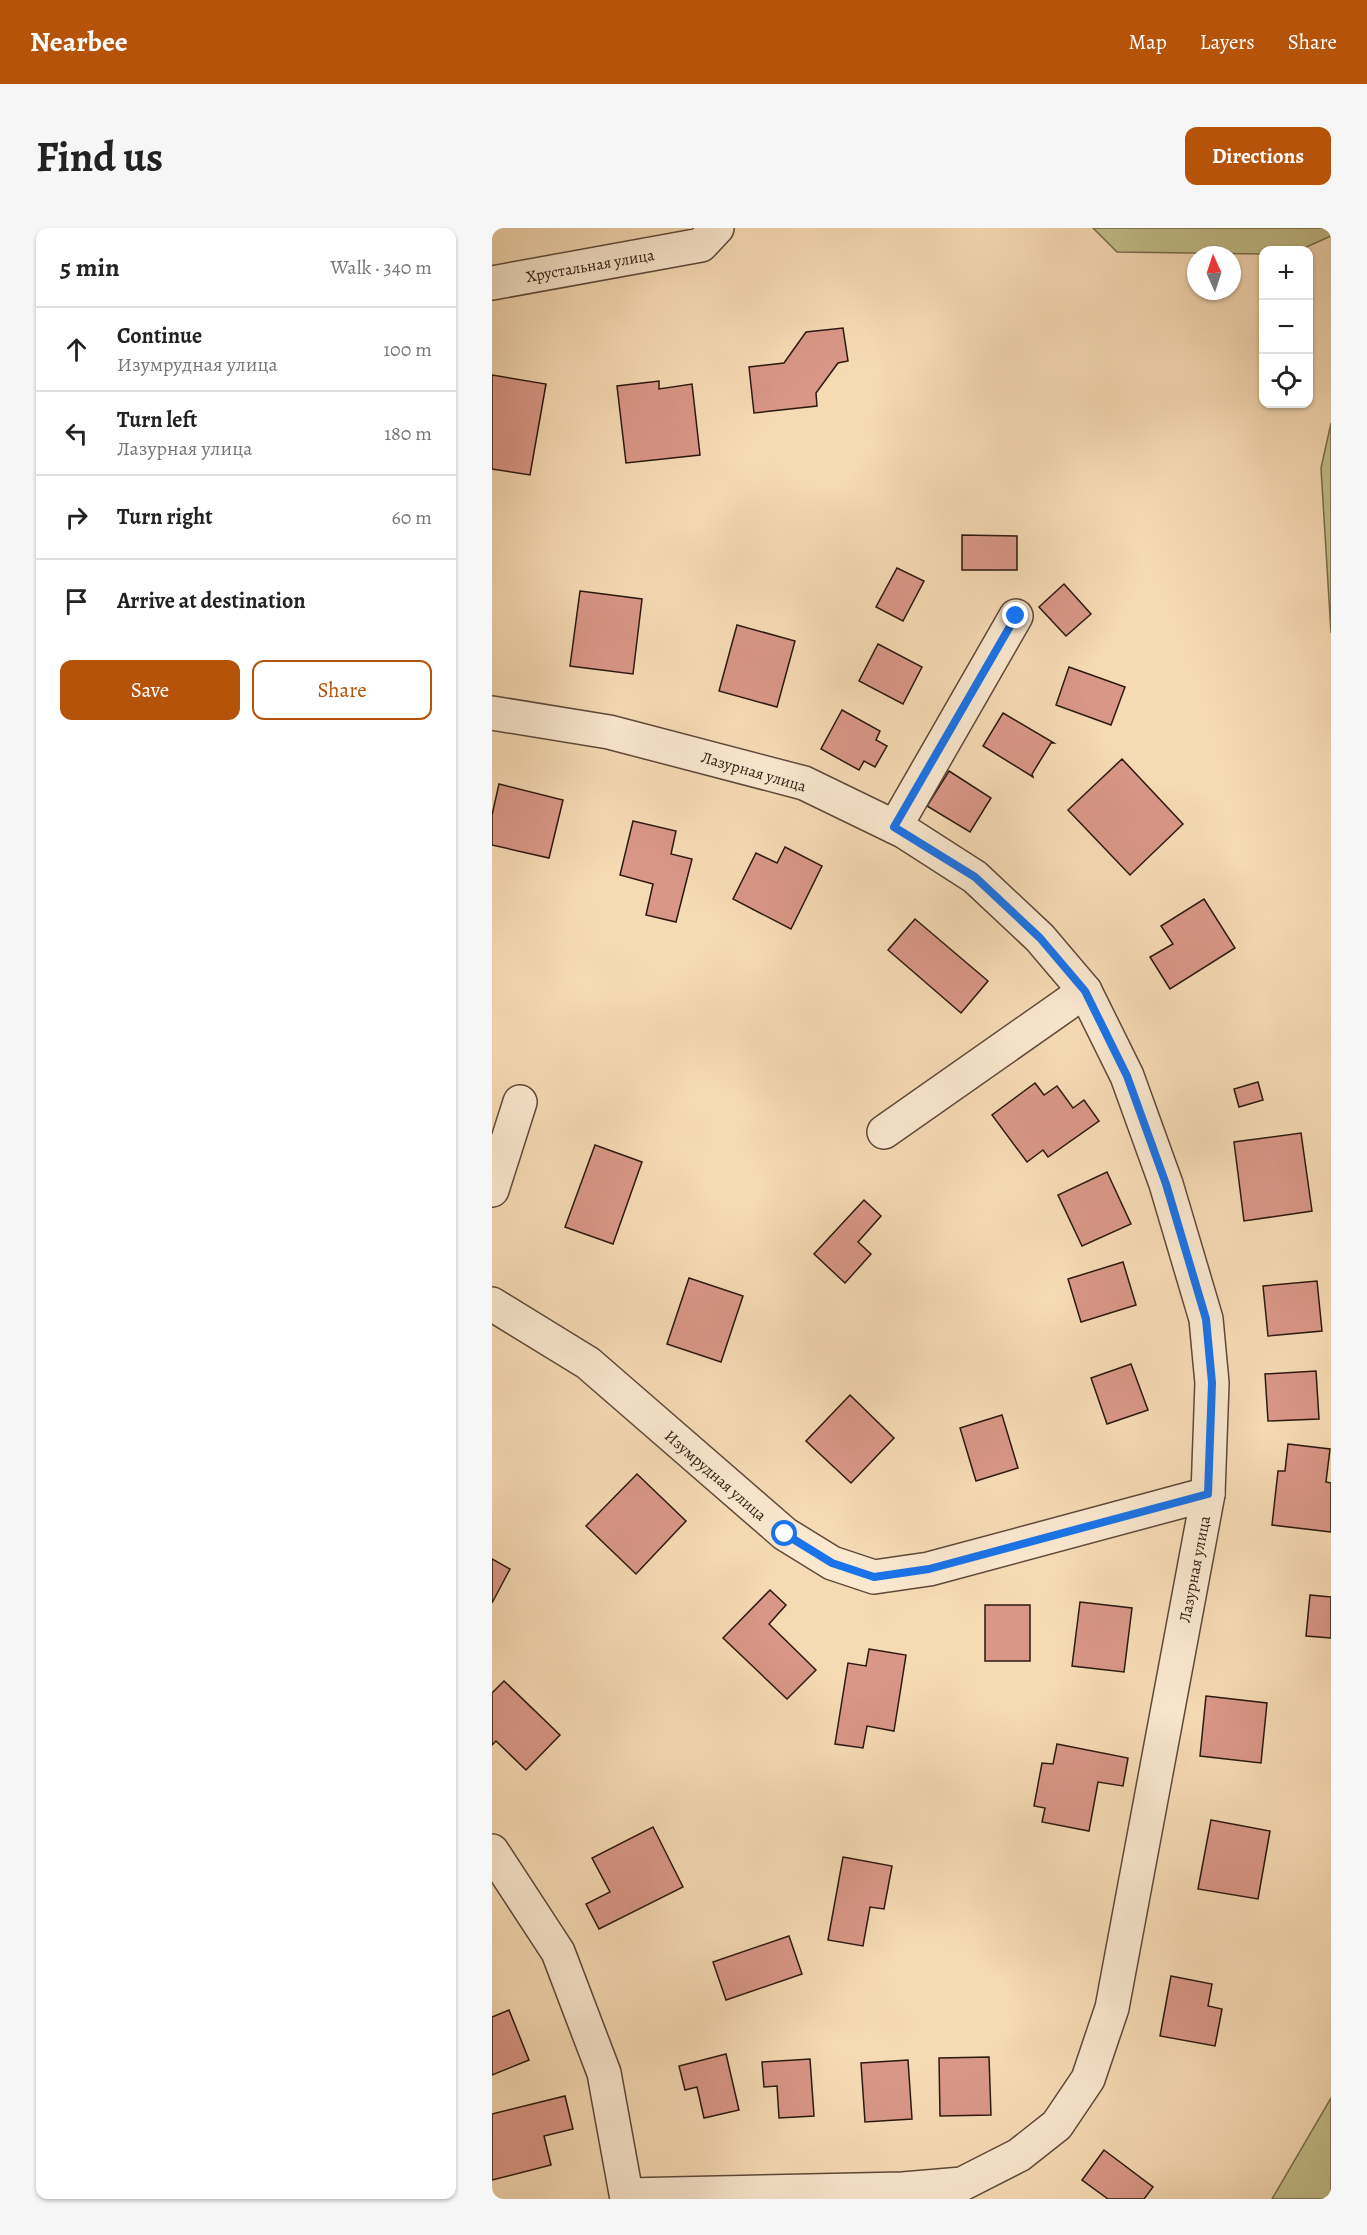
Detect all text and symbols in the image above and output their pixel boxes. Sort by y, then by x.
text: Nearbee [30,23,128,61]
text: Map [1128,28,1167,56]
text: Layers [1200,28,1255,56]
text: Share [1288,28,1337,56]
button: Directions [1185,127,1331,185]
text: Find us [36,128,163,185]
street label: Хрустальная улица [524,244,657,288]
north arrow [1187,246,1241,300]
map controls [1259,246,1313,408]
button: + [1259,246,1313,300]
text: 5 min [60,250,120,285]
text: Walk · 340 m [330,254,432,281]
button: − [1259,300,1313,354]
text: Continue [117,321,202,351]
icon: ahead [60,333,93,366]
text: 100 m [383,336,432,363]
text: Изумрудная улица [117,351,278,378]
button: locate [1259,354,1313,408]
text: Turn left [117,405,197,435]
icon: left [60,417,93,450]
text: 180 m [384,420,432,447]
text: Лазурная улица [117,435,253,462]
icon: right [60,501,93,534]
text: Turn right [117,502,213,532]
text: 60 m [392,504,432,531]
icon: arrive [60,585,93,618]
text: Arrive at destination [117,586,306,616]
route end [1002,602,1028,628]
button: Save [60,660,240,720]
button: Share [252,660,432,720]
street label: Лазурная улица [699,746,809,798]
street label: Изумрудная улица [660,1425,772,1527]
street label: Лазурная улица [1174,1513,1216,1625]
route start [771,1520,797,1546]

